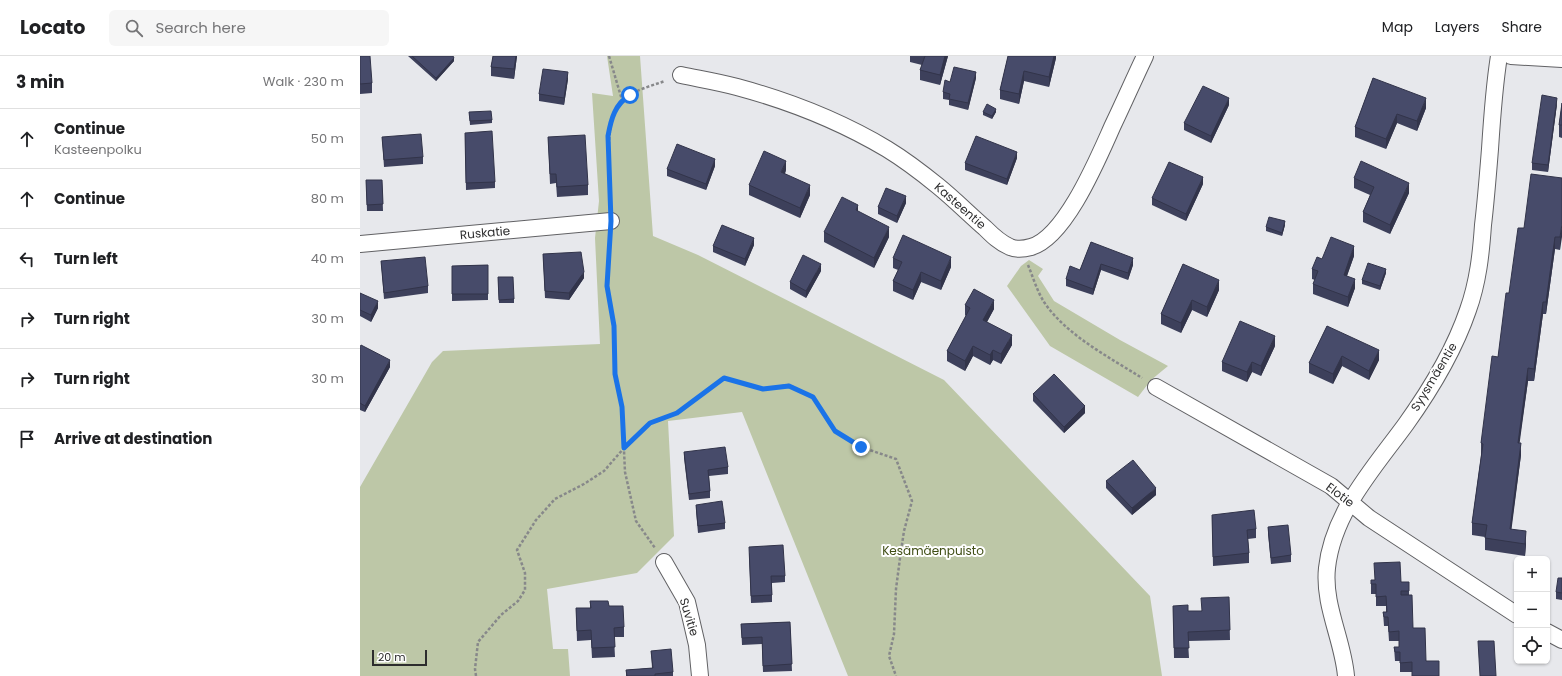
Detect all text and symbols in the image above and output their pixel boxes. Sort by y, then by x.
search box [109,10,389,46]
text: Locato [20,14,85,41]
icon: search [123,17,145,39]
text: Search here [155,17,246,38]
text: Map [1382,17,1413,37]
text: Layers [1435,17,1479,37]
text: Share [1501,17,1542,37]
text: 3 min [16,70,64,94]
text: Walk · 230 m [263,72,344,91]
route start [621,86,639,104]
text: Continue [54,118,125,139]
icon: ahead [16,128,38,150]
text: 50 m [311,129,344,148]
text: Kasteenpolku [54,140,142,159]
street label: Kasteentie [931,178,990,233]
icon: ahead [16,188,38,210]
text: Continue [54,188,125,209]
text: 80 m [311,189,344,208]
street label: Ruskatie [459,222,511,243]
icon: left [16,248,38,270]
text: Turn left [54,248,118,269]
text: 40 m [311,249,344,268]
icon: right [16,308,38,330]
text: Turn right [54,308,130,329]
text: 30 m [311,309,344,328]
street label: Syysmäentie [1406,339,1461,414]
icon: right [16,368,38,390]
text: Turn right [54,368,130,389]
text: 30 m [311,369,344,388]
icon: arrive [16,428,38,450]
text: Arrive at destination [54,428,212,449]
route end [852,438,870,456]
street label: Elotie [1323,478,1358,511]
park label: Kesämäenpuisto [882,542,984,559]
map controls [1514,556,1550,664]
button: + [1514,556,1550,592]
button: − [1514,592,1550,628]
street label: Suvitie [676,596,703,638]
button: locate [1514,628,1550,664]
scale bar [372,648,427,667]
text: 20 m [378,649,406,665]

